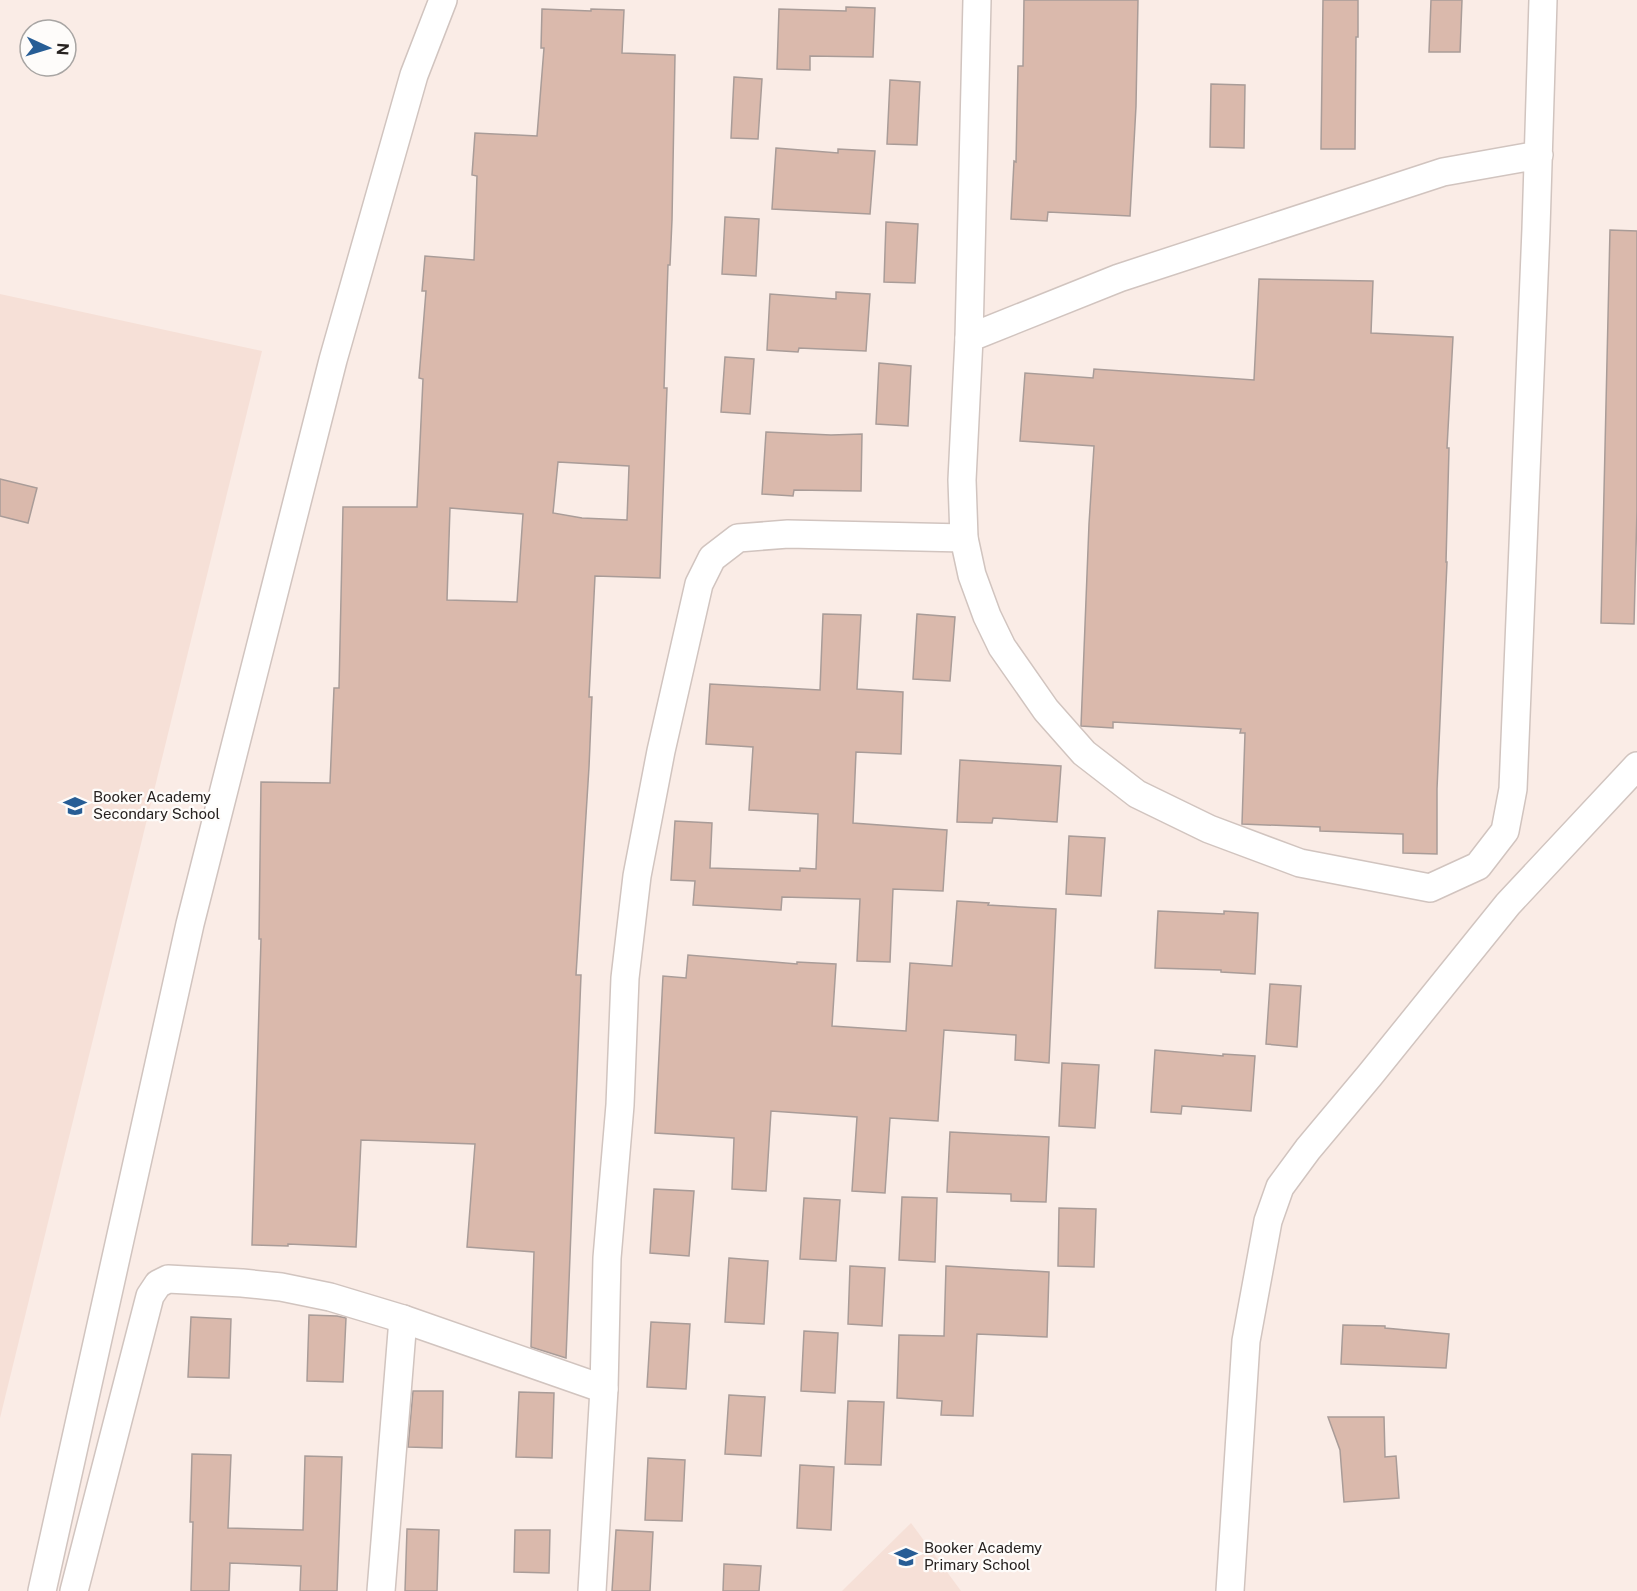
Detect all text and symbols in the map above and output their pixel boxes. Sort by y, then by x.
north arrow [18,18,78,78]
text: N [53,42,72,56]
place label: Booker Academy Secondary School [93,788,220,822]
school or university icon: Booker Academy Secondary School [62,793,88,819]
place label: Booker Academy Primary School [924,1539,1042,1573]
school or university icon: Booker Academy Primary School [893,1544,919,1570]

